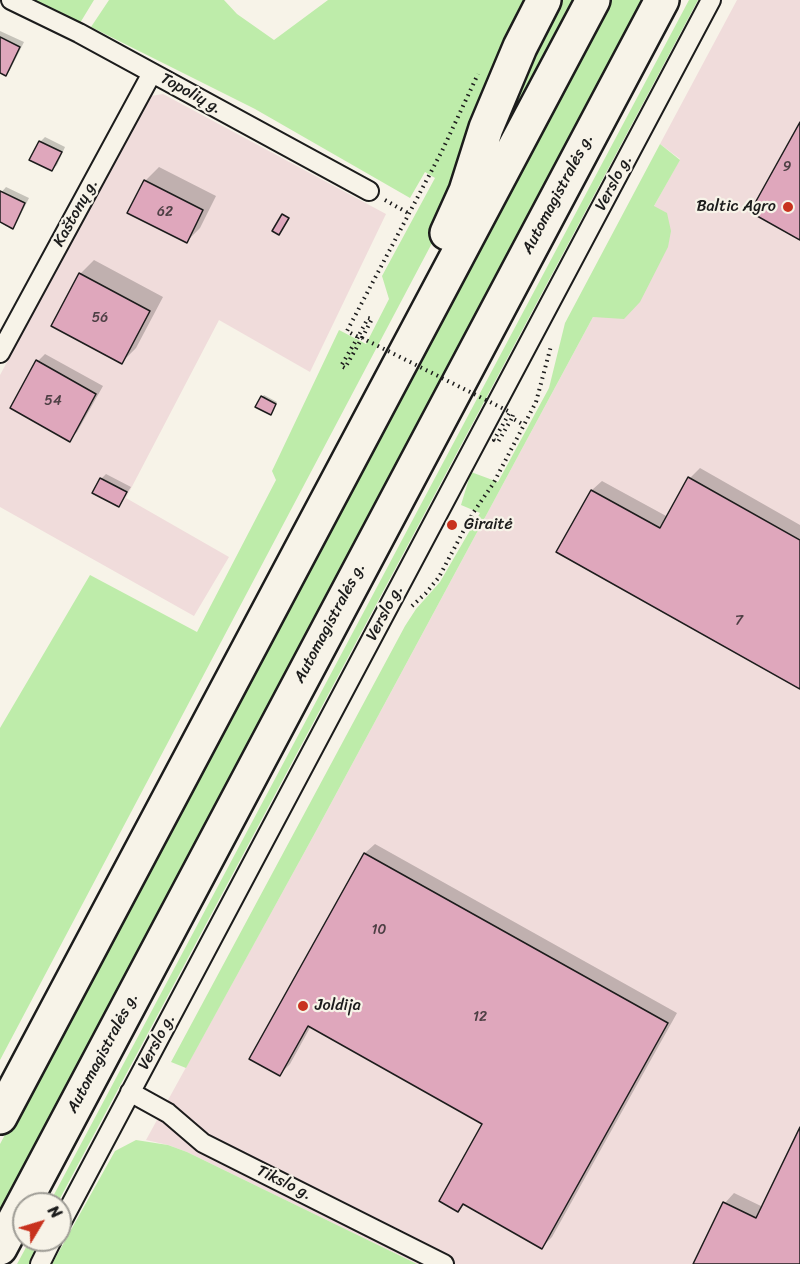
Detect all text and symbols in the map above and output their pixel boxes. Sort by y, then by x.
street label: Topolių g. [157,69,225,119]
street label: Automagistralės g. [518,131,598,257]
street label: Verslo g. [591,152,637,214]
house number: 9 [783,159,791,175]
street label: Kaštonų g. [50,176,102,250]
place label: Baltic Agro [696,197,776,217]
marker: Baltic Agro [781,200,795,214]
house number: 62 [157,204,173,220]
house number: 56 [92,310,108,326]
house number: 54 [44,393,62,409]
place label: Giraitė [464,515,513,535]
marker: Giraitė [445,518,459,532]
street label: Automagistralės g. [290,560,370,686]
street label: Verslo g. [362,582,408,644]
house number: 7 [735,613,743,629]
house number: 10 [372,922,386,938]
street label: Automagistralės g. [63,990,143,1116]
place label: Joldija [315,996,361,1016]
marker: Joldija [296,999,310,1013]
house number: 12 [473,1009,487,1025]
street label: Verslo g. [134,1011,180,1073]
street label: Tikslo g. [253,1161,315,1205]
north arrow [12,1192,72,1252]
text: N [40,1199,70,1225]

